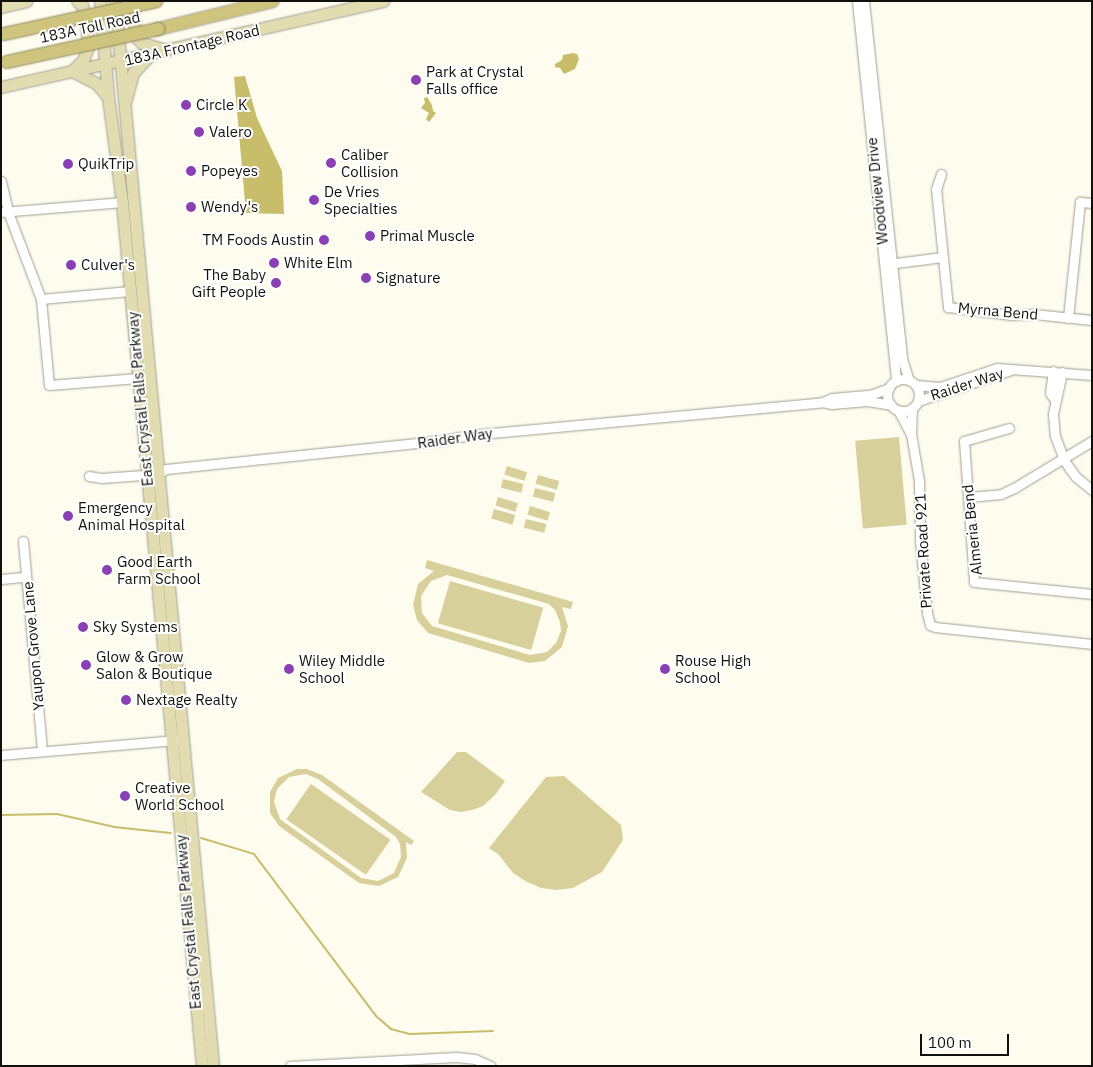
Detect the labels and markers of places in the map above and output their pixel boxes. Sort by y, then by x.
place label: Park at Crystal Falls office [426,62,524,97]
marker: Park at Crystal Falls office [410,74,422,86]
place label: Circle K [196,96,247,114]
marker: Circle K [180,99,192,111]
place label: Valero [209,123,252,141]
marker: Valero [193,126,205,138]
place label: Caliber Collision [341,145,399,180]
place label: QuikTrip [78,155,134,173]
marker: Caliber Collision [325,157,337,169]
marker: QuikTrip [62,158,74,170]
place label: Popeyes [201,162,258,180]
marker: Popeyes [185,165,197,177]
place label: De Vries Specialties [324,182,398,217]
marker: De Vries Specialties [308,194,320,206]
place label: Wendy's [201,198,258,216]
marker: Wendy's [185,201,197,213]
place label: Primal Muscle [380,227,475,245]
marker: Primal Muscle [364,230,376,242]
place label: TM Foods Austin [202,231,314,249]
marker: TM Foods Austin [318,234,330,246]
place label: White Elm [284,254,353,272]
place label: Culver's [81,256,135,274]
marker: White Elm [268,257,280,269]
marker: Culver's [65,259,77,271]
place label: The Baby Gift People [192,265,266,300]
place label: Signature [376,269,440,287]
marker: Signature [360,272,372,284]
marker: The Baby Gift People [270,277,282,289]
place label: Emergency Animal Hospital [78,498,185,533]
marker: Emergency Animal Hospital [62,510,74,522]
place label: Good Earth Farm School [117,552,201,587]
marker: Good Earth Farm School [101,564,113,576]
place label: Sky Systems [93,618,178,636]
marker: Sky Systems [77,621,89,633]
place label: Glow & Grow Salon & Boutique [96,647,212,682]
place label: Wiley Middle School [299,651,385,686]
place label: Rouse High School [675,651,751,686]
marker: Glow & Grow Salon & Boutique [80,659,92,671]
marker: Wiley Middle School [283,663,295,675]
marker: Rouse High School [659,663,671,675]
place label: Nextage Realty [136,691,238,709]
marker: Nextage Realty [120,694,132,706]
place label: Creative World School [135,778,224,813]
marker: Creative World School [119,790,131,802]

